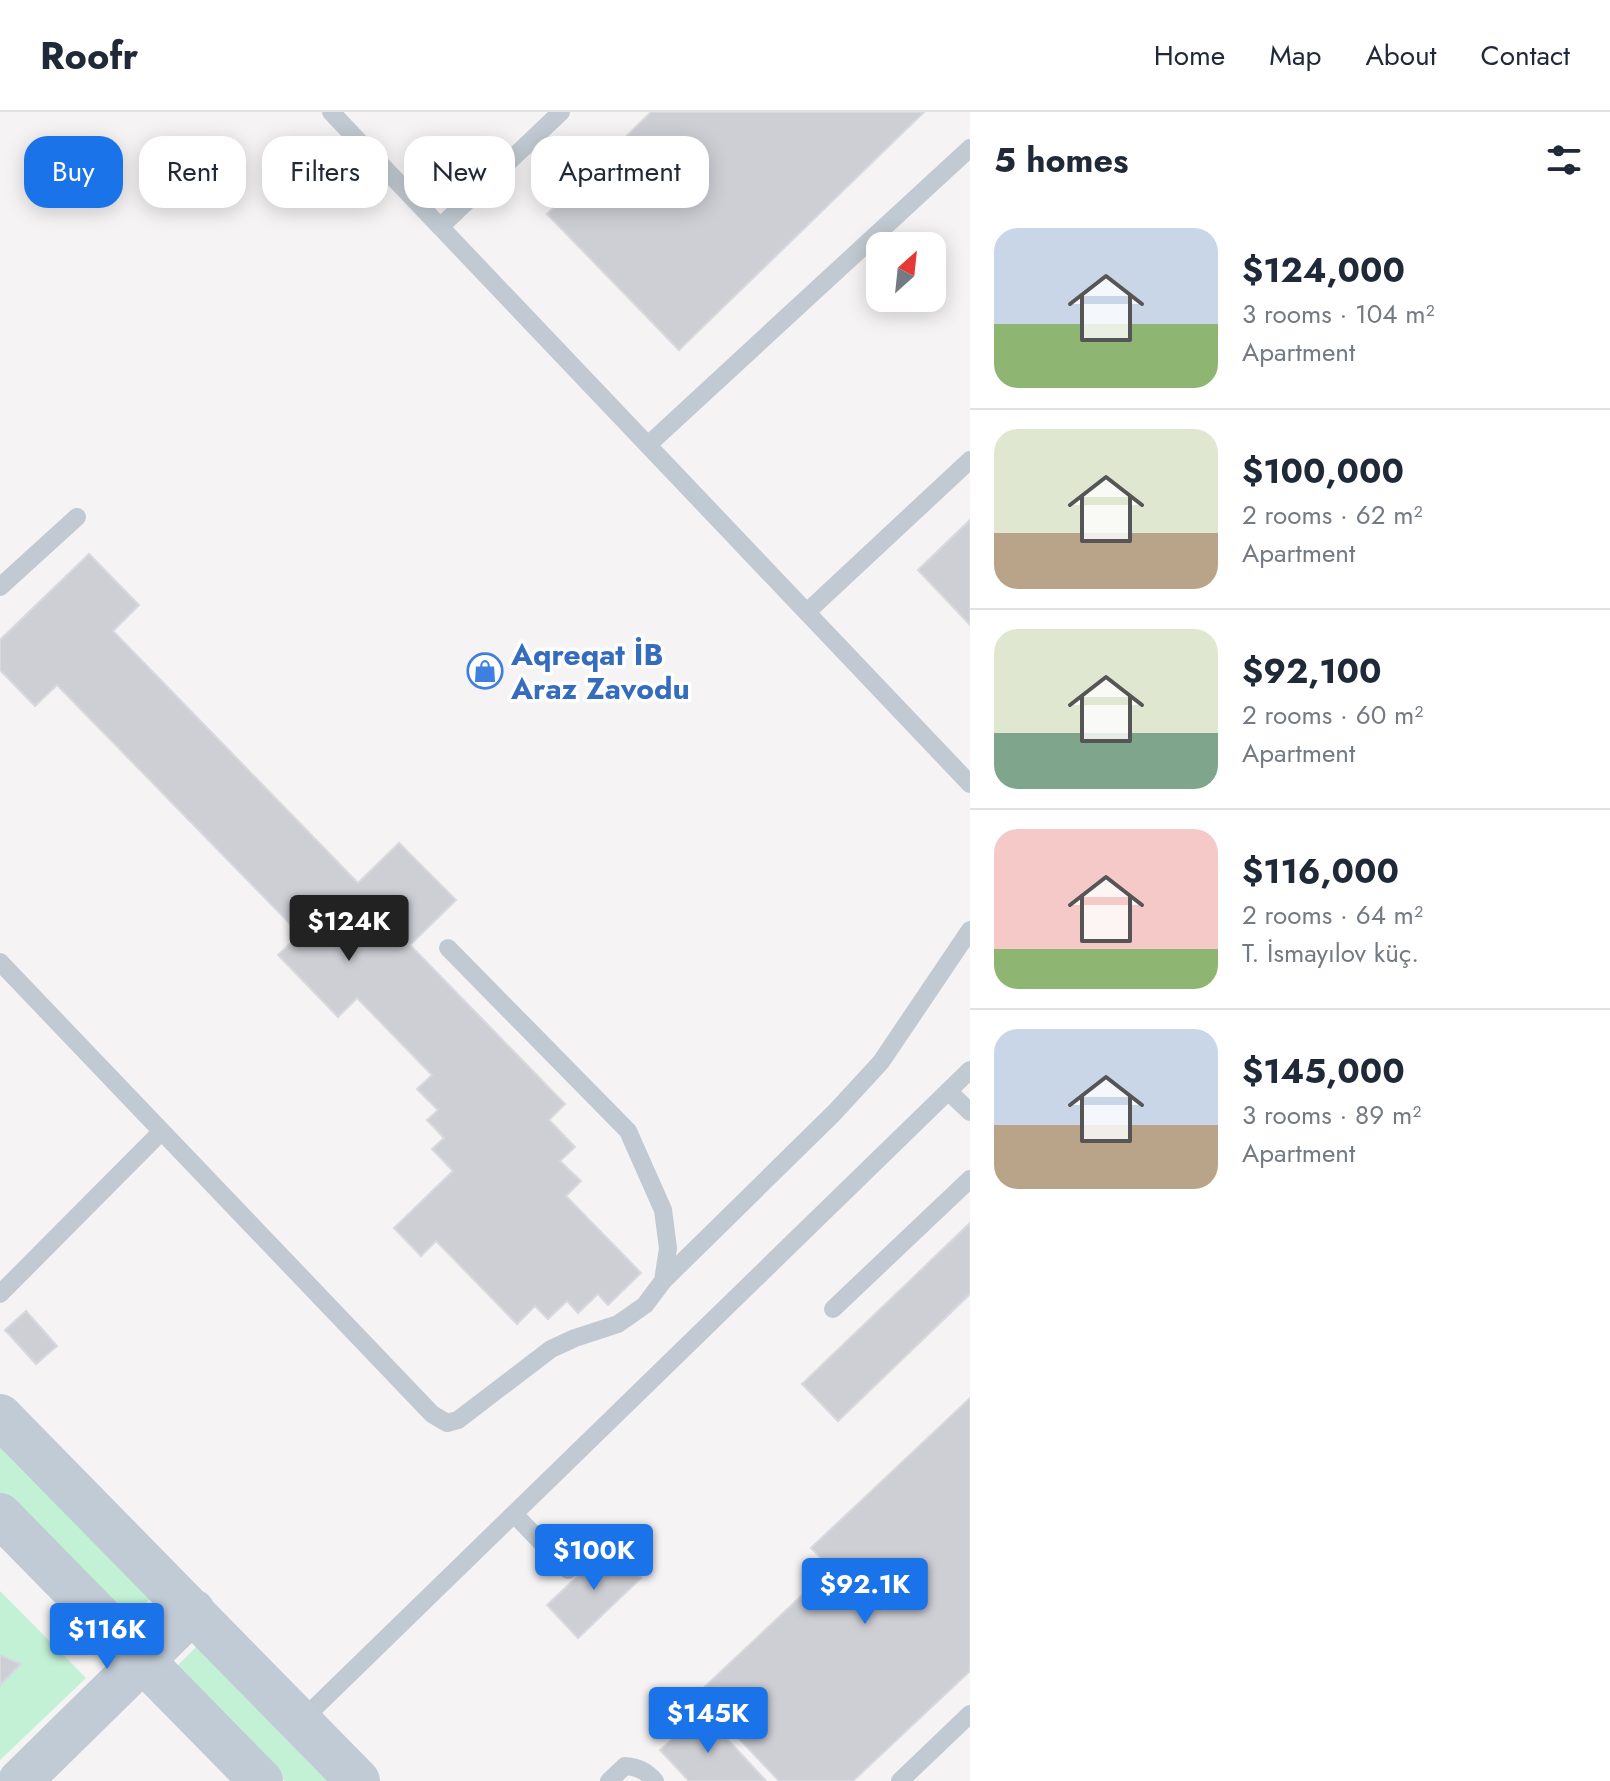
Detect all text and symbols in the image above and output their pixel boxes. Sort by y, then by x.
text: Roofr [40,28,138,83]
text: Home [1154,35,1225,76]
text: Map [1269,35,1321,76]
text: About [1365,35,1437,76]
text: Contact [1481,35,1570,76]
chip: Buy [24,136,123,208]
chip: Rent [139,136,246,208]
chip: Filters [262,136,388,208]
chip: New [404,136,515,208]
chip: Apartment [531,136,709,208]
text: 5 homes [994,136,1128,185]
icon: filters [1542,138,1586,182]
north arrow [866,232,946,312]
map controls [866,232,946,312]
text: $124,000 [1242,246,1405,295]
icon: home [1058,260,1154,356]
text: 3 rooms · 104 m² [1242,295,1435,333]
text: Apartment [1242,333,1355,371]
text: $100,000 [1242,447,1404,496]
icon: home [1058,461,1154,557]
text: 2 rooms · 62 m² [1242,496,1423,534]
text: Apartment [1242,534,1355,572]
place label: Aqreqat İB Araz Zavodu [510,633,690,710]
text: $92,100 [1242,647,1382,696]
shop icon: Aqreqat İB Araz Zavodu [466,652,504,690]
icon: home [1058,661,1154,757]
text: 2 rooms · 60 m² [1242,696,1423,734]
text: Apartment [1242,734,1355,772]
text: $116,000 [1242,847,1399,896]
icon: home [1058,861,1154,957]
pin: $124K [293,895,405,963]
text: 2 rooms · 64 m² [1242,896,1423,934]
text: $124K [308,902,390,940]
text: T. İsmayılov küç. [1242,934,1419,972]
text: $145,000 [1242,1047,1405,1096]
icon: home [1058,1061,1154,1157]
text: 3 rooms · 89 m² [1242,1096,1421,1134]
text: Apartment [1242,1134,1355,1172]
pin: $100K [538,1524,650,1592]
text: $100K [553,1531,635,1569]
pin: $92.1K [800,1558,930,1626]
text: $92.1K [820,1565,910,1603]
pin: $116K [51,1603,163,1671]
text: $116K [68,1610,146,1648]
pin: $145K [652,1687,764,1755]
text: $145K [667,1694,749,1732]

